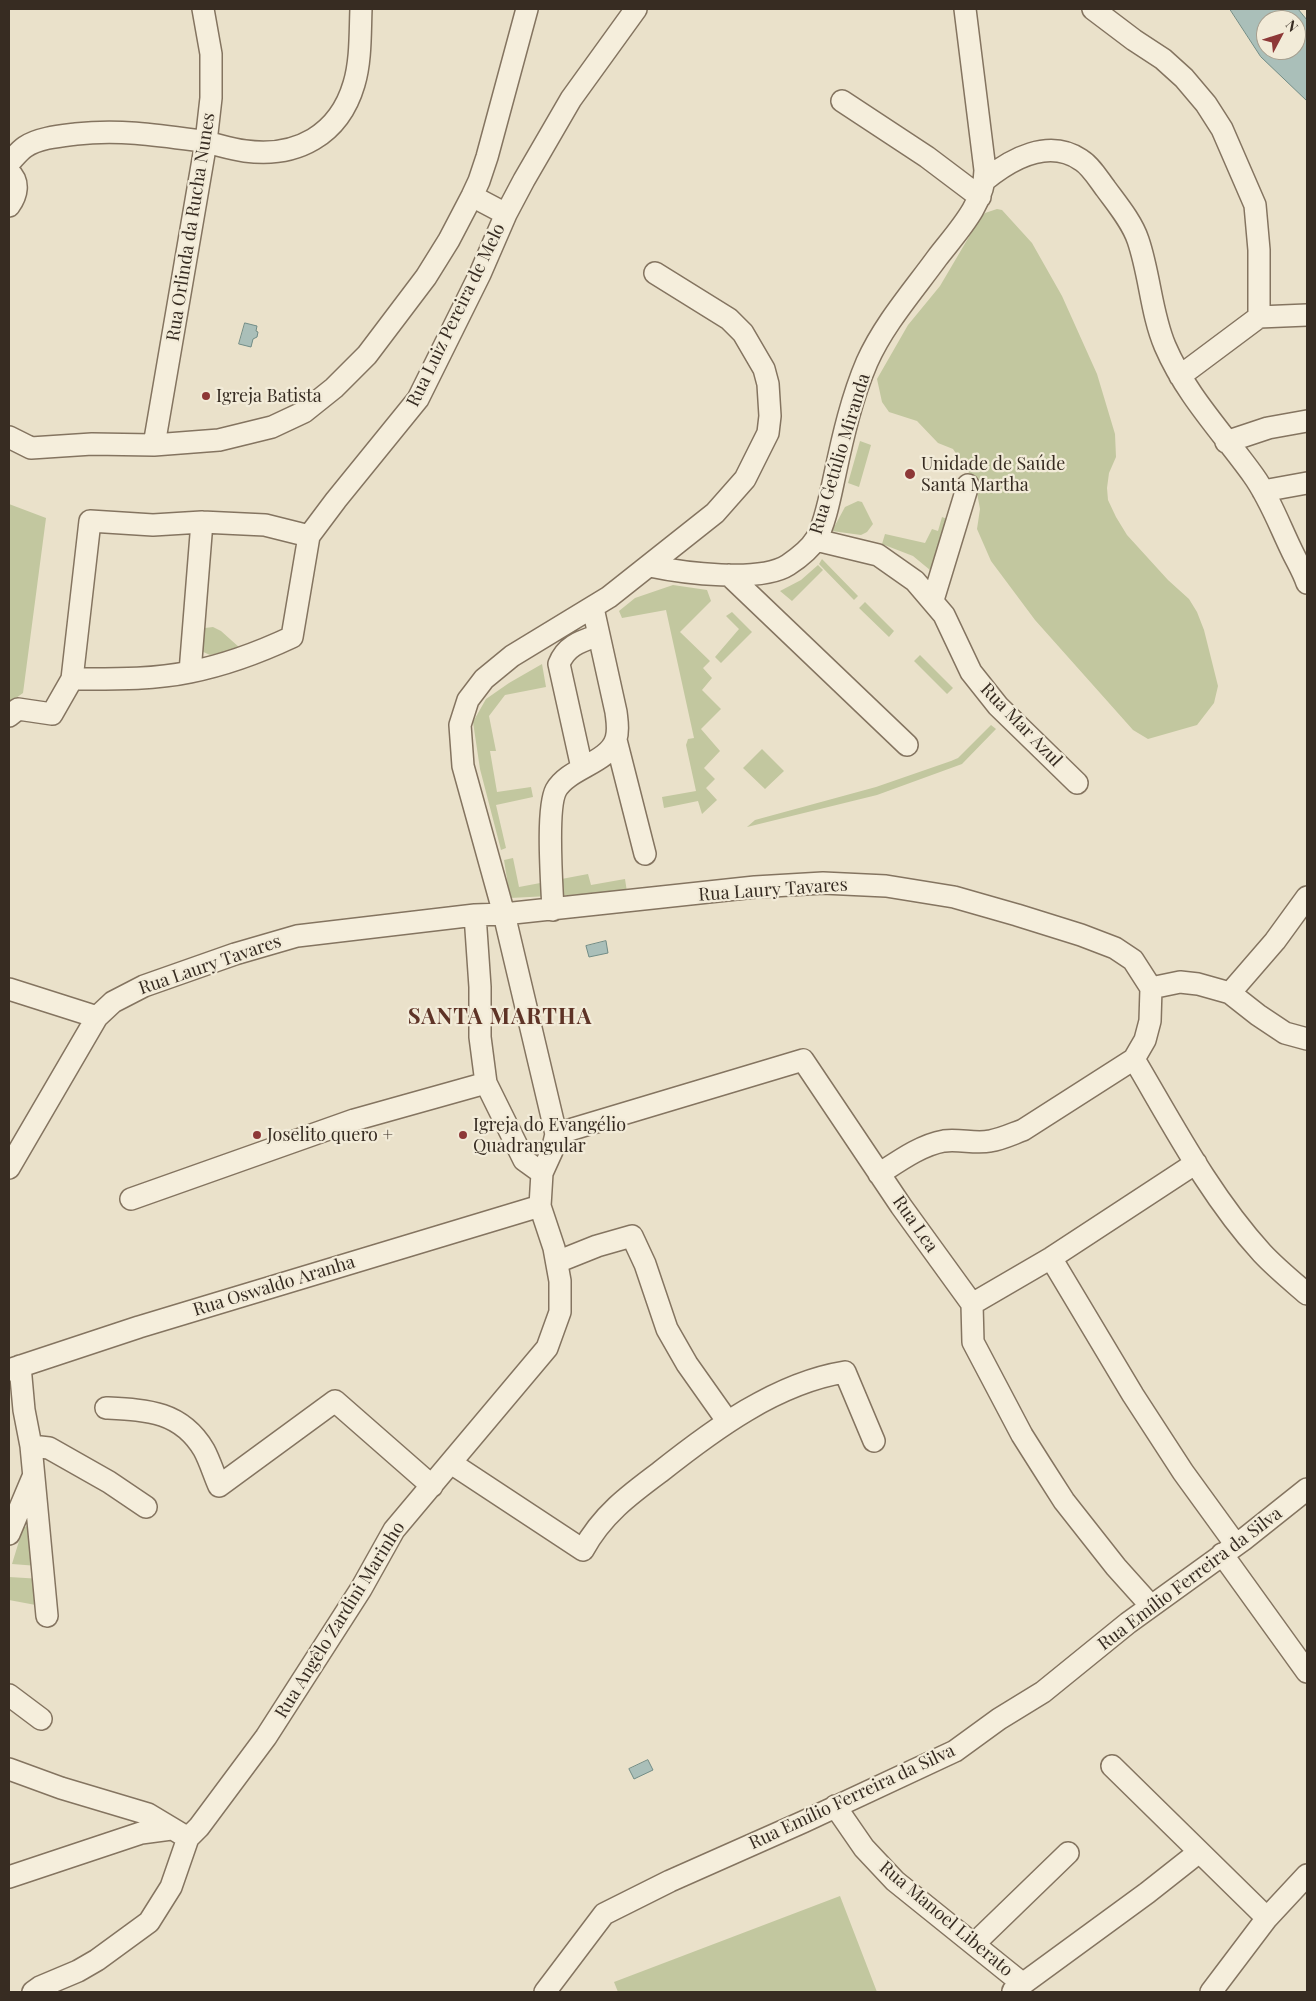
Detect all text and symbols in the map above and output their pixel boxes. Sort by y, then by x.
north arrow [1256,10,1306,60]
text: N [1282,16,1303,36]
street label: Rua Orlinda da Rucha Nunes [162,111,220,343]
street label: Rua Luiz Pereira de Melo [402,220,510,410]
street label: Rua Getúlio Miranda [805,371,875,537]
place label: Igreja Batista [216,385,322,407]
marker: Igreja Batista [200,390,212,402]
place label: Unidade de Saúde Santa Martha [921,453,1065,496]
marker: Unidade de Saúde Santa Martha [903,467,917,481]
street label: Rua Mar Azul [976,679,1066,771]
street label: Rua Laury Tavares [698,874,848,906]
street label: Rua Laury Tavares [136,930,284,1000]
district label: SANTA MARTHA [406,1004,594,1030]
place label: Igreja do Evangélio Quadrangular [473,1114,626,1156]
place label: Joselito quero + [267,1124,393,1146]
marker: Joselito quero + [251,1129,263,1141]
marker: Igreja do Evangélio Quadrangular [457,1129,469,1141]
street label: Rua Lea [888,1192,942,1256]
street label: Rua Oswaldo Aranha [190,1251,358,1321]
street label: Rua Emílio Ferreira da Silva [1094,1503,1286,1655]
street label: Rua Angêlo Zardini Marinho [270,1518,410,1722]
street label: Rua Emílio Ferreira da Silva [746,1740,958,1854]
street label: Rua Manoel Liberato [875,1857,1017,1981]

